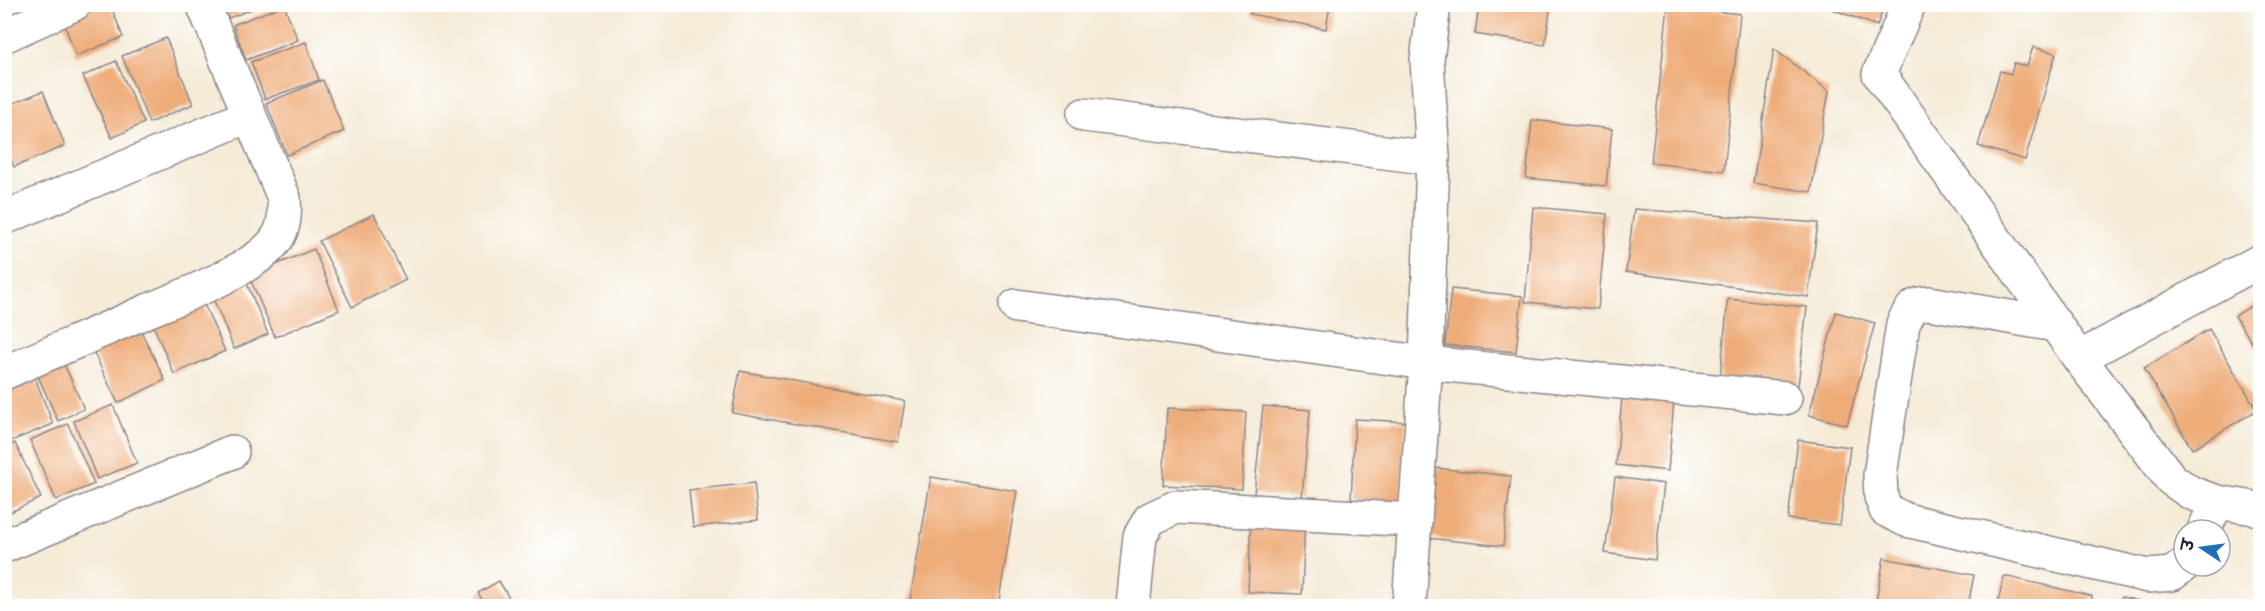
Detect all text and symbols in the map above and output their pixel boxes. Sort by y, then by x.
north arrow [2172,518,2232,578]
text: उ [2175,536,2200,554]

